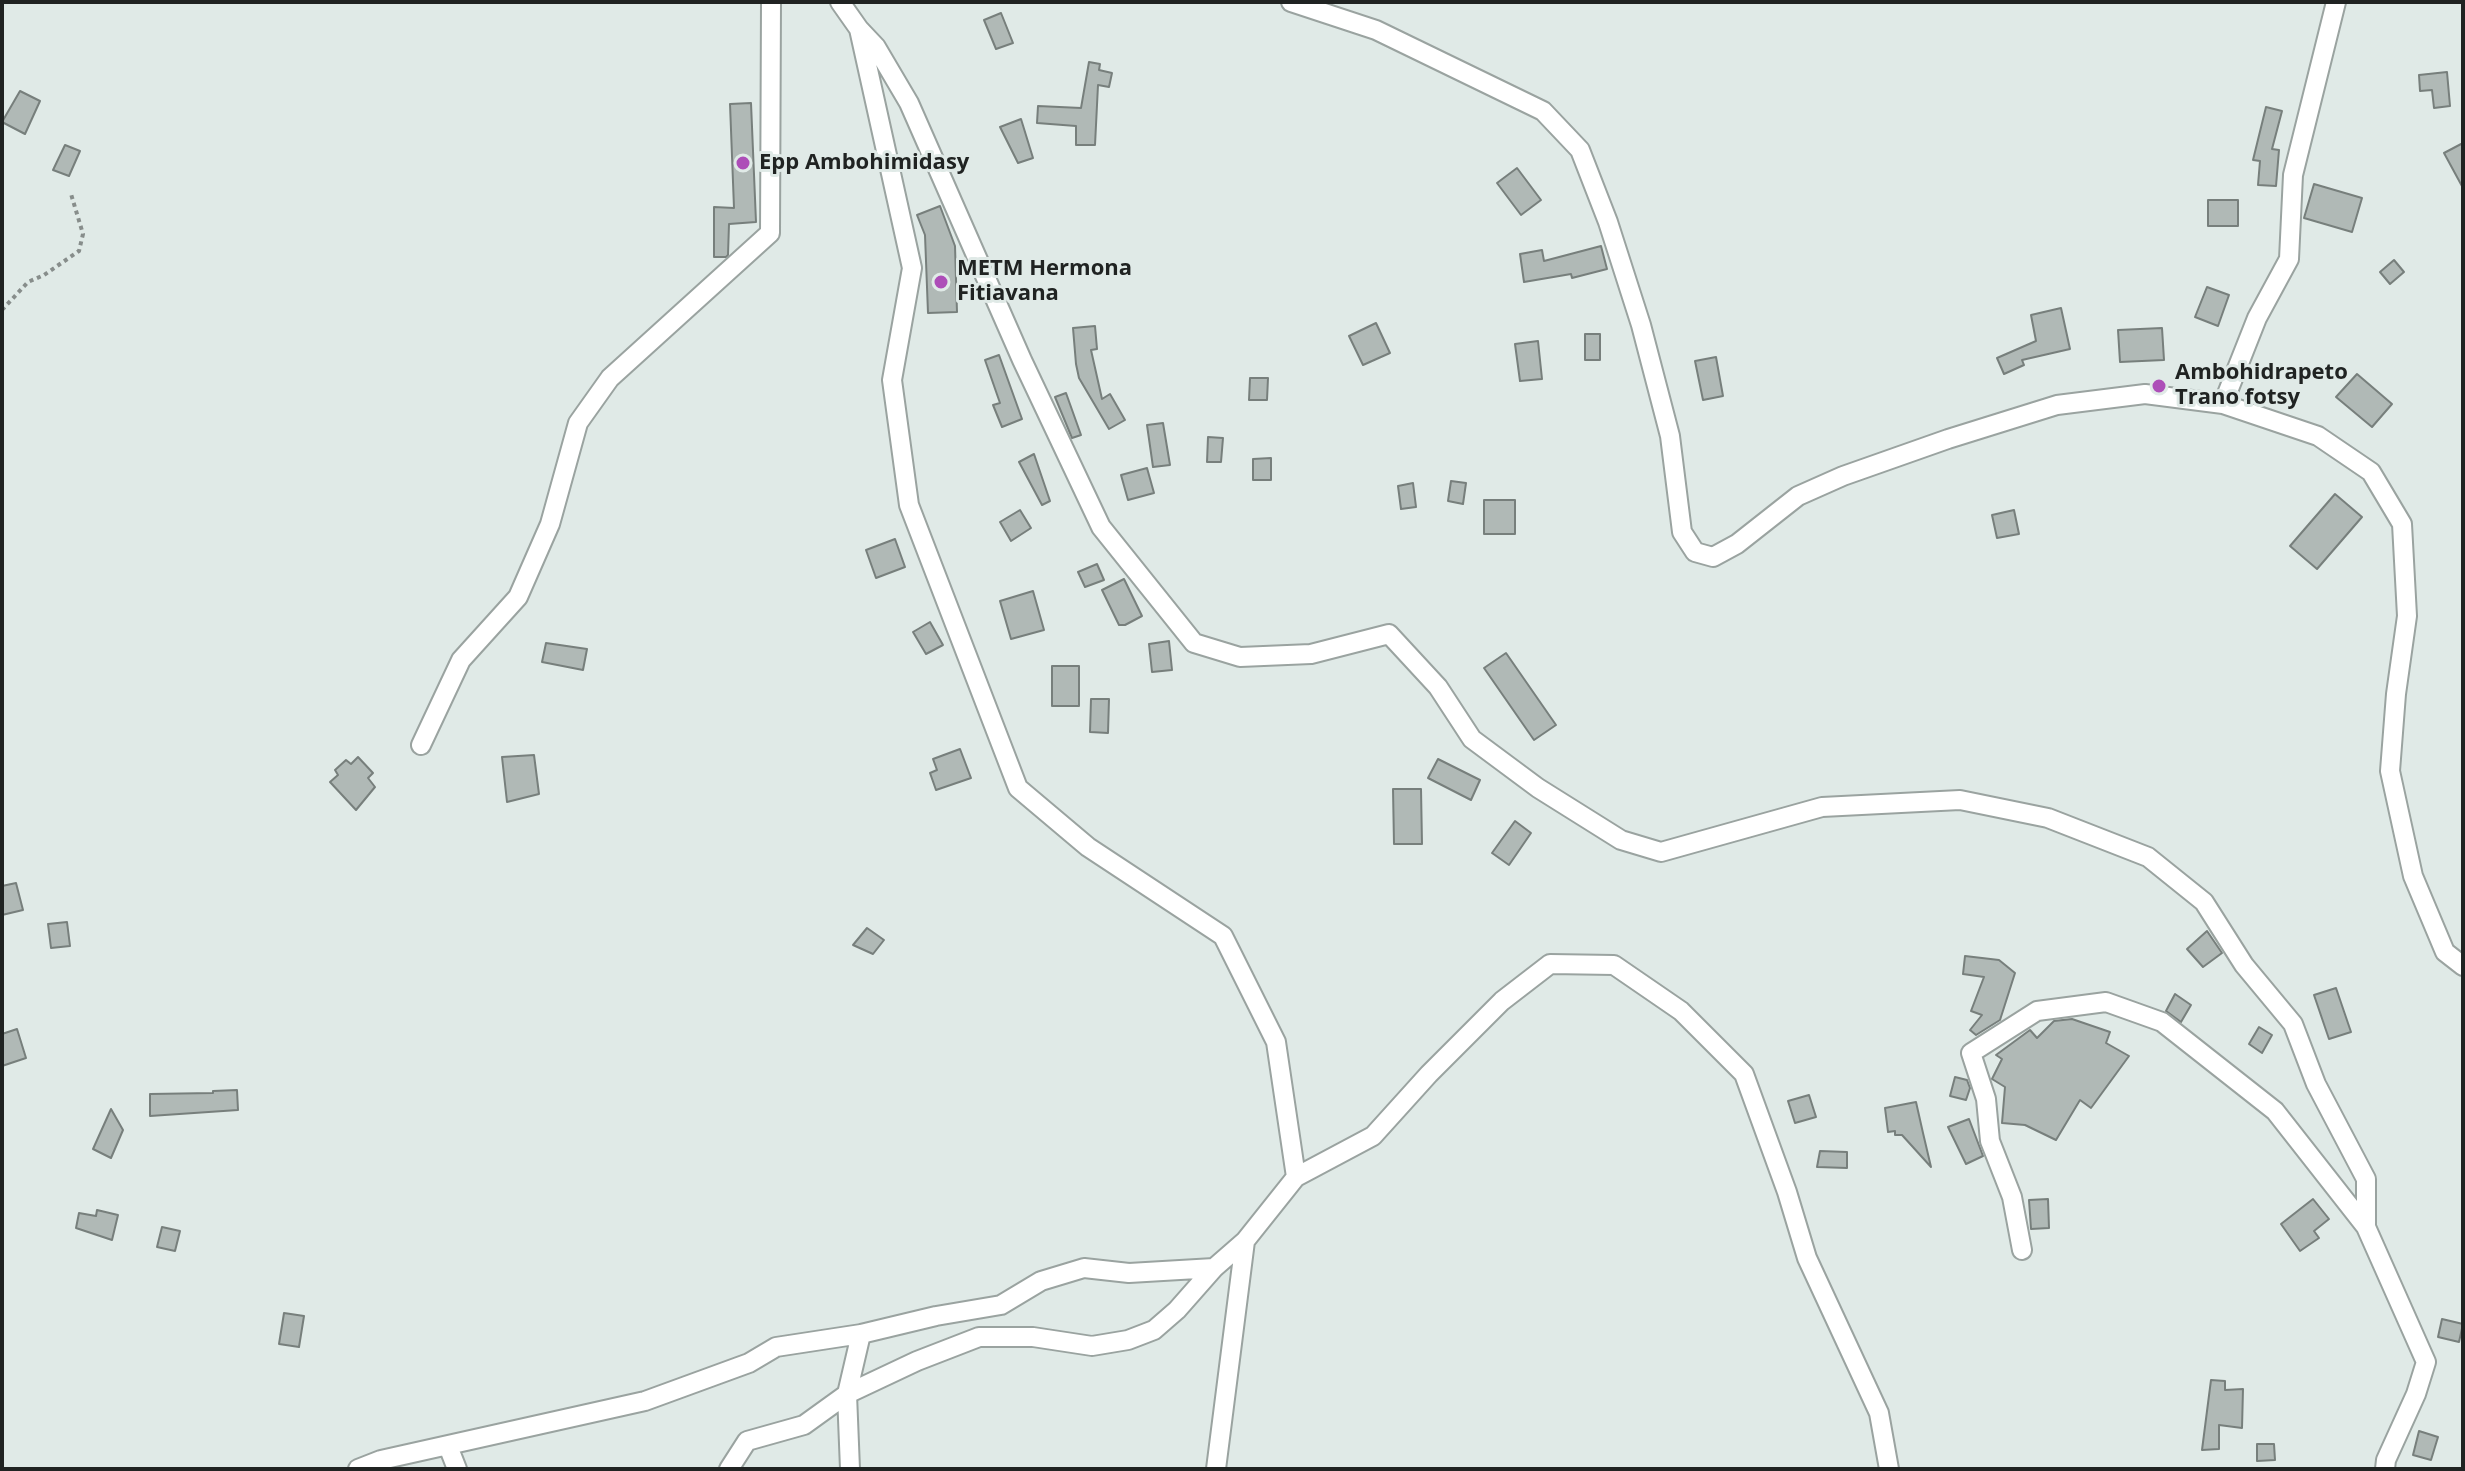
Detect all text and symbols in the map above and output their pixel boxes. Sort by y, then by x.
place label: Epp Ambohimidasy [759,150,969,176]
marker: Epp Ambohimidasy [734,154,752,172]
place label: METM Hermona Fitiavana [957,256,1132,308]
marker: METM Hermona Fitiavana [932,273,950,291]
place label: Ambohidrapeto Trano fotsy [2175,360,2348,412]
marker: Ambohidrapeto Trano fotsy [2150,377,2168,395]

